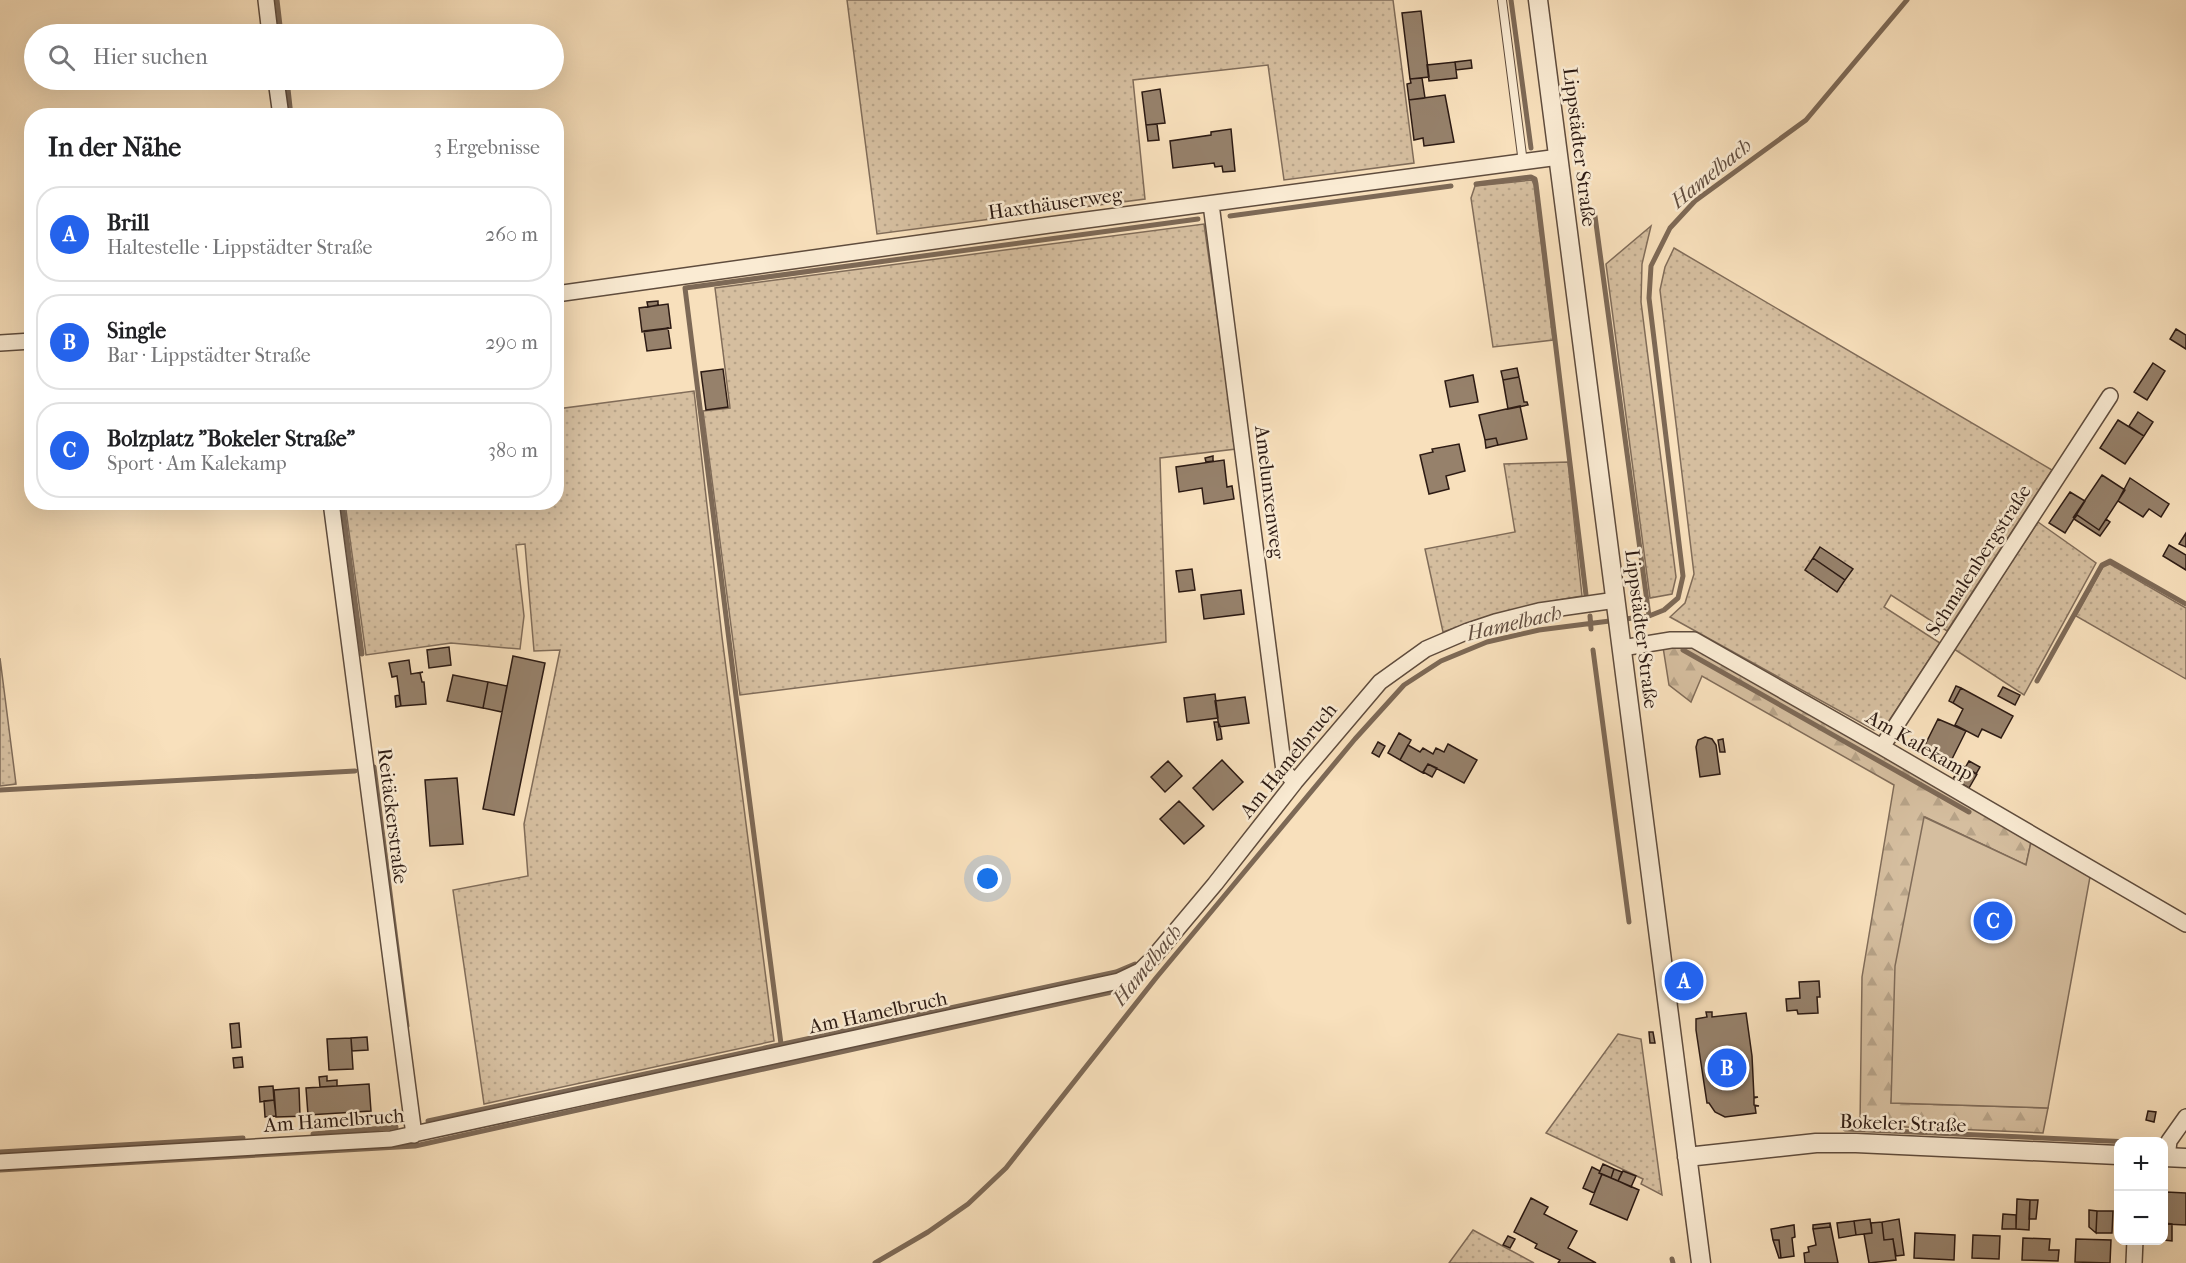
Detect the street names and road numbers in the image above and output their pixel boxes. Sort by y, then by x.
street label: Lippstädter Straße [1558,66,1601,228]
street label: Haxthäuserweg [986,183,1124,224]
street label: Amelunxenweg [1250,423,1289,560]
street label: Schmalenbergstraße [1921,480,2036,640]
street label: Lippstädter Straße [1620,548,1663,710]
street label: Am Hamelbruch [1235,698,1342,823]
street label: Am Kalekamp [1861,705,1978,785]
street label: Reitäckerstraße [373,747,412,885]
street label: Am Hamelbruch [806,986,950,1039]
street label: Am Hamelbruch [262,1104,406,1137]
street label: Bokeler Straße [1839,1110,1967,1137]

